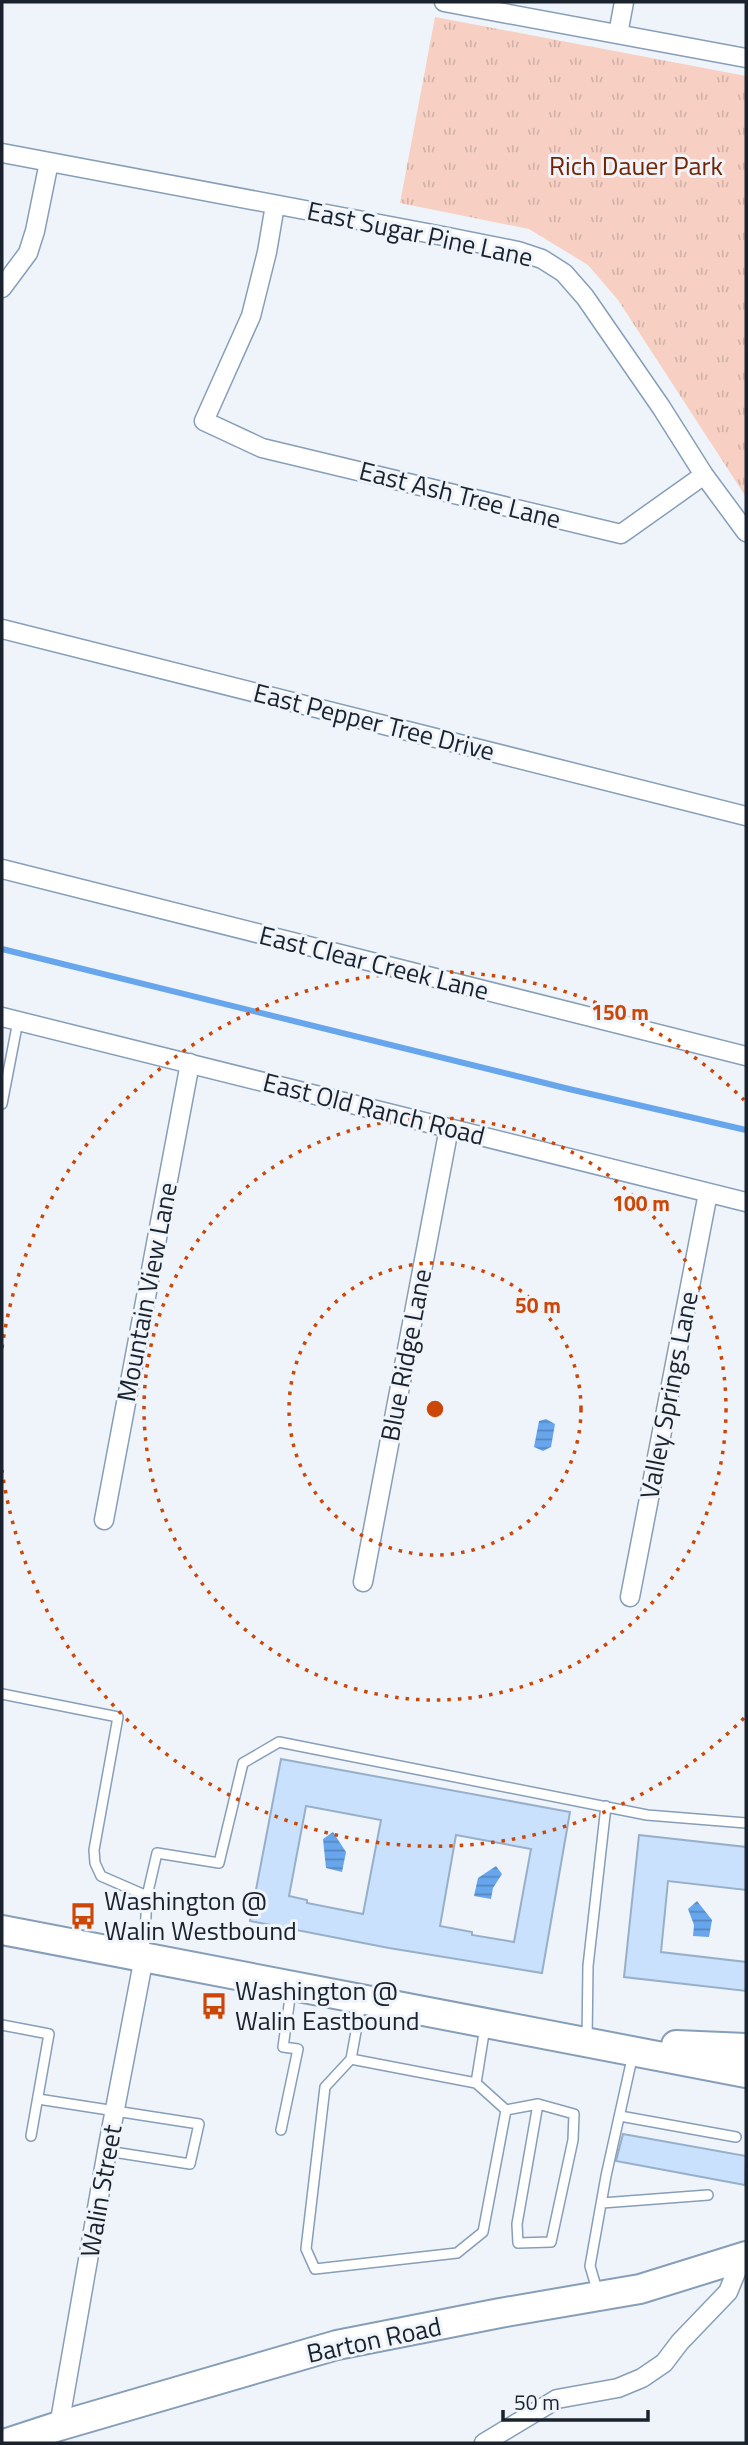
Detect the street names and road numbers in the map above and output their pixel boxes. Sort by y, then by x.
street label: East Sugar Pine Lane [304,191,537,276]
street label: East Ash Tree Lane [355,451,565,538]
street label: East Pepper Tree Drive [250,673,499,770]
street label: East Clear Creek Lane [255,915,493,1010]
street label: East Old Ranch Road [259,1062,489,1155]
street label: Mountain View Lane [106,1179,187,1405]
street label: Blue Ridge Lane [370,1265,441,1444]
street label: Valley Springs Lane [629,1288,708,1502]
street label: Walin Street [70,2121,131,2260]
street label: Barton Road [303,2306,445,2373]

